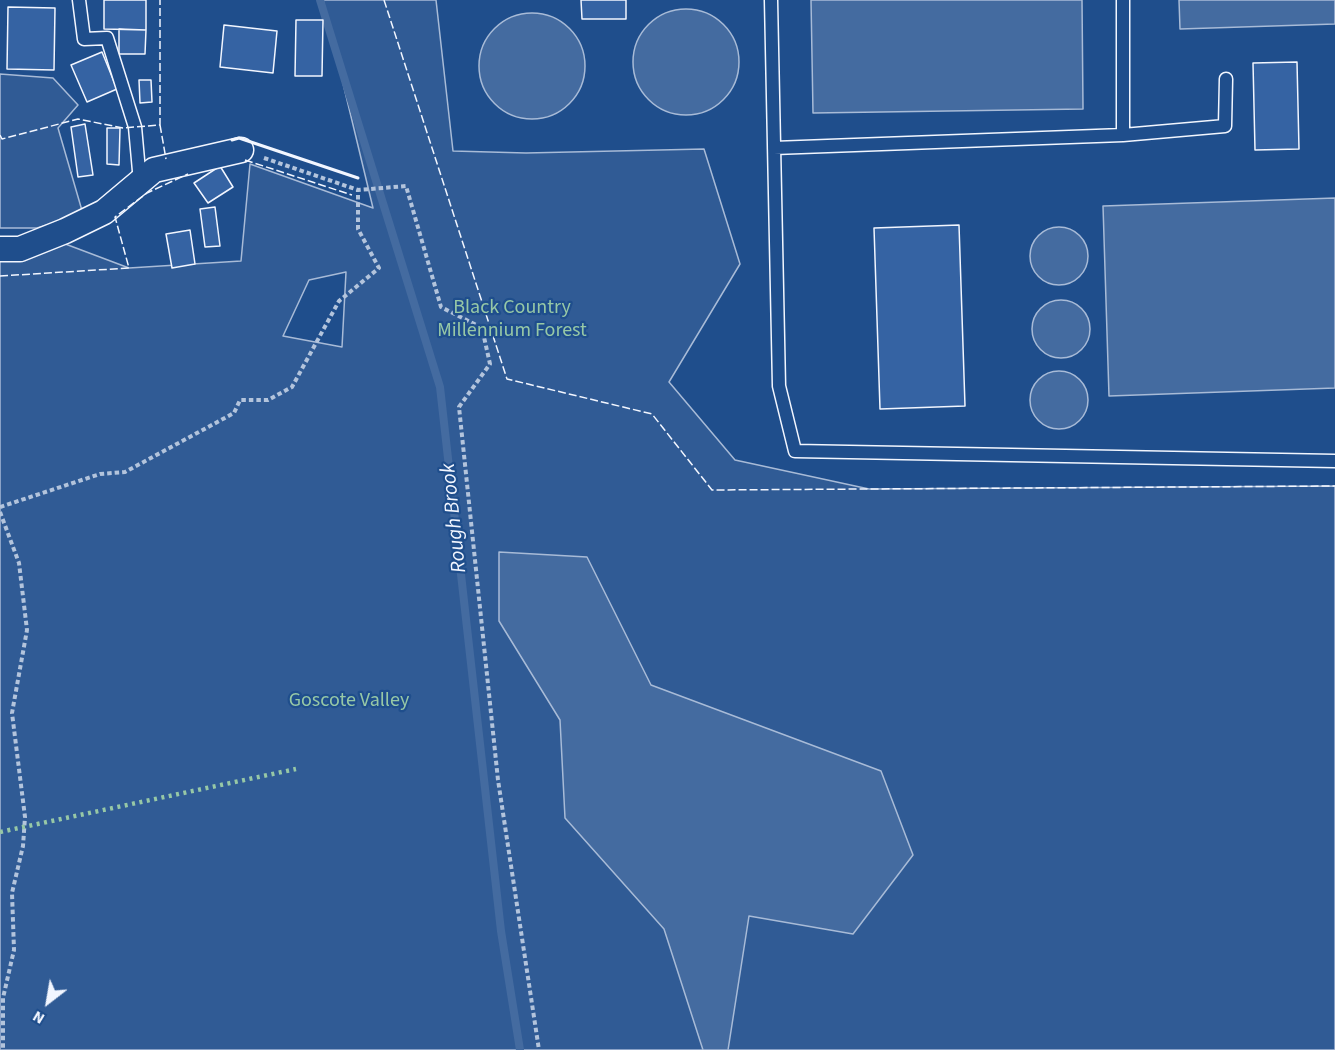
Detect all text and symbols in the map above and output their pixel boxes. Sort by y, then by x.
park label: Black Country Millennium Forest [437,297,587,344]
water label: Rough Brook [437,462,473,574]
park label: Goscote Valley [289,690,409,714]
north arrow [18,972,78,1032]
text: N [29,1005,49,1030]

